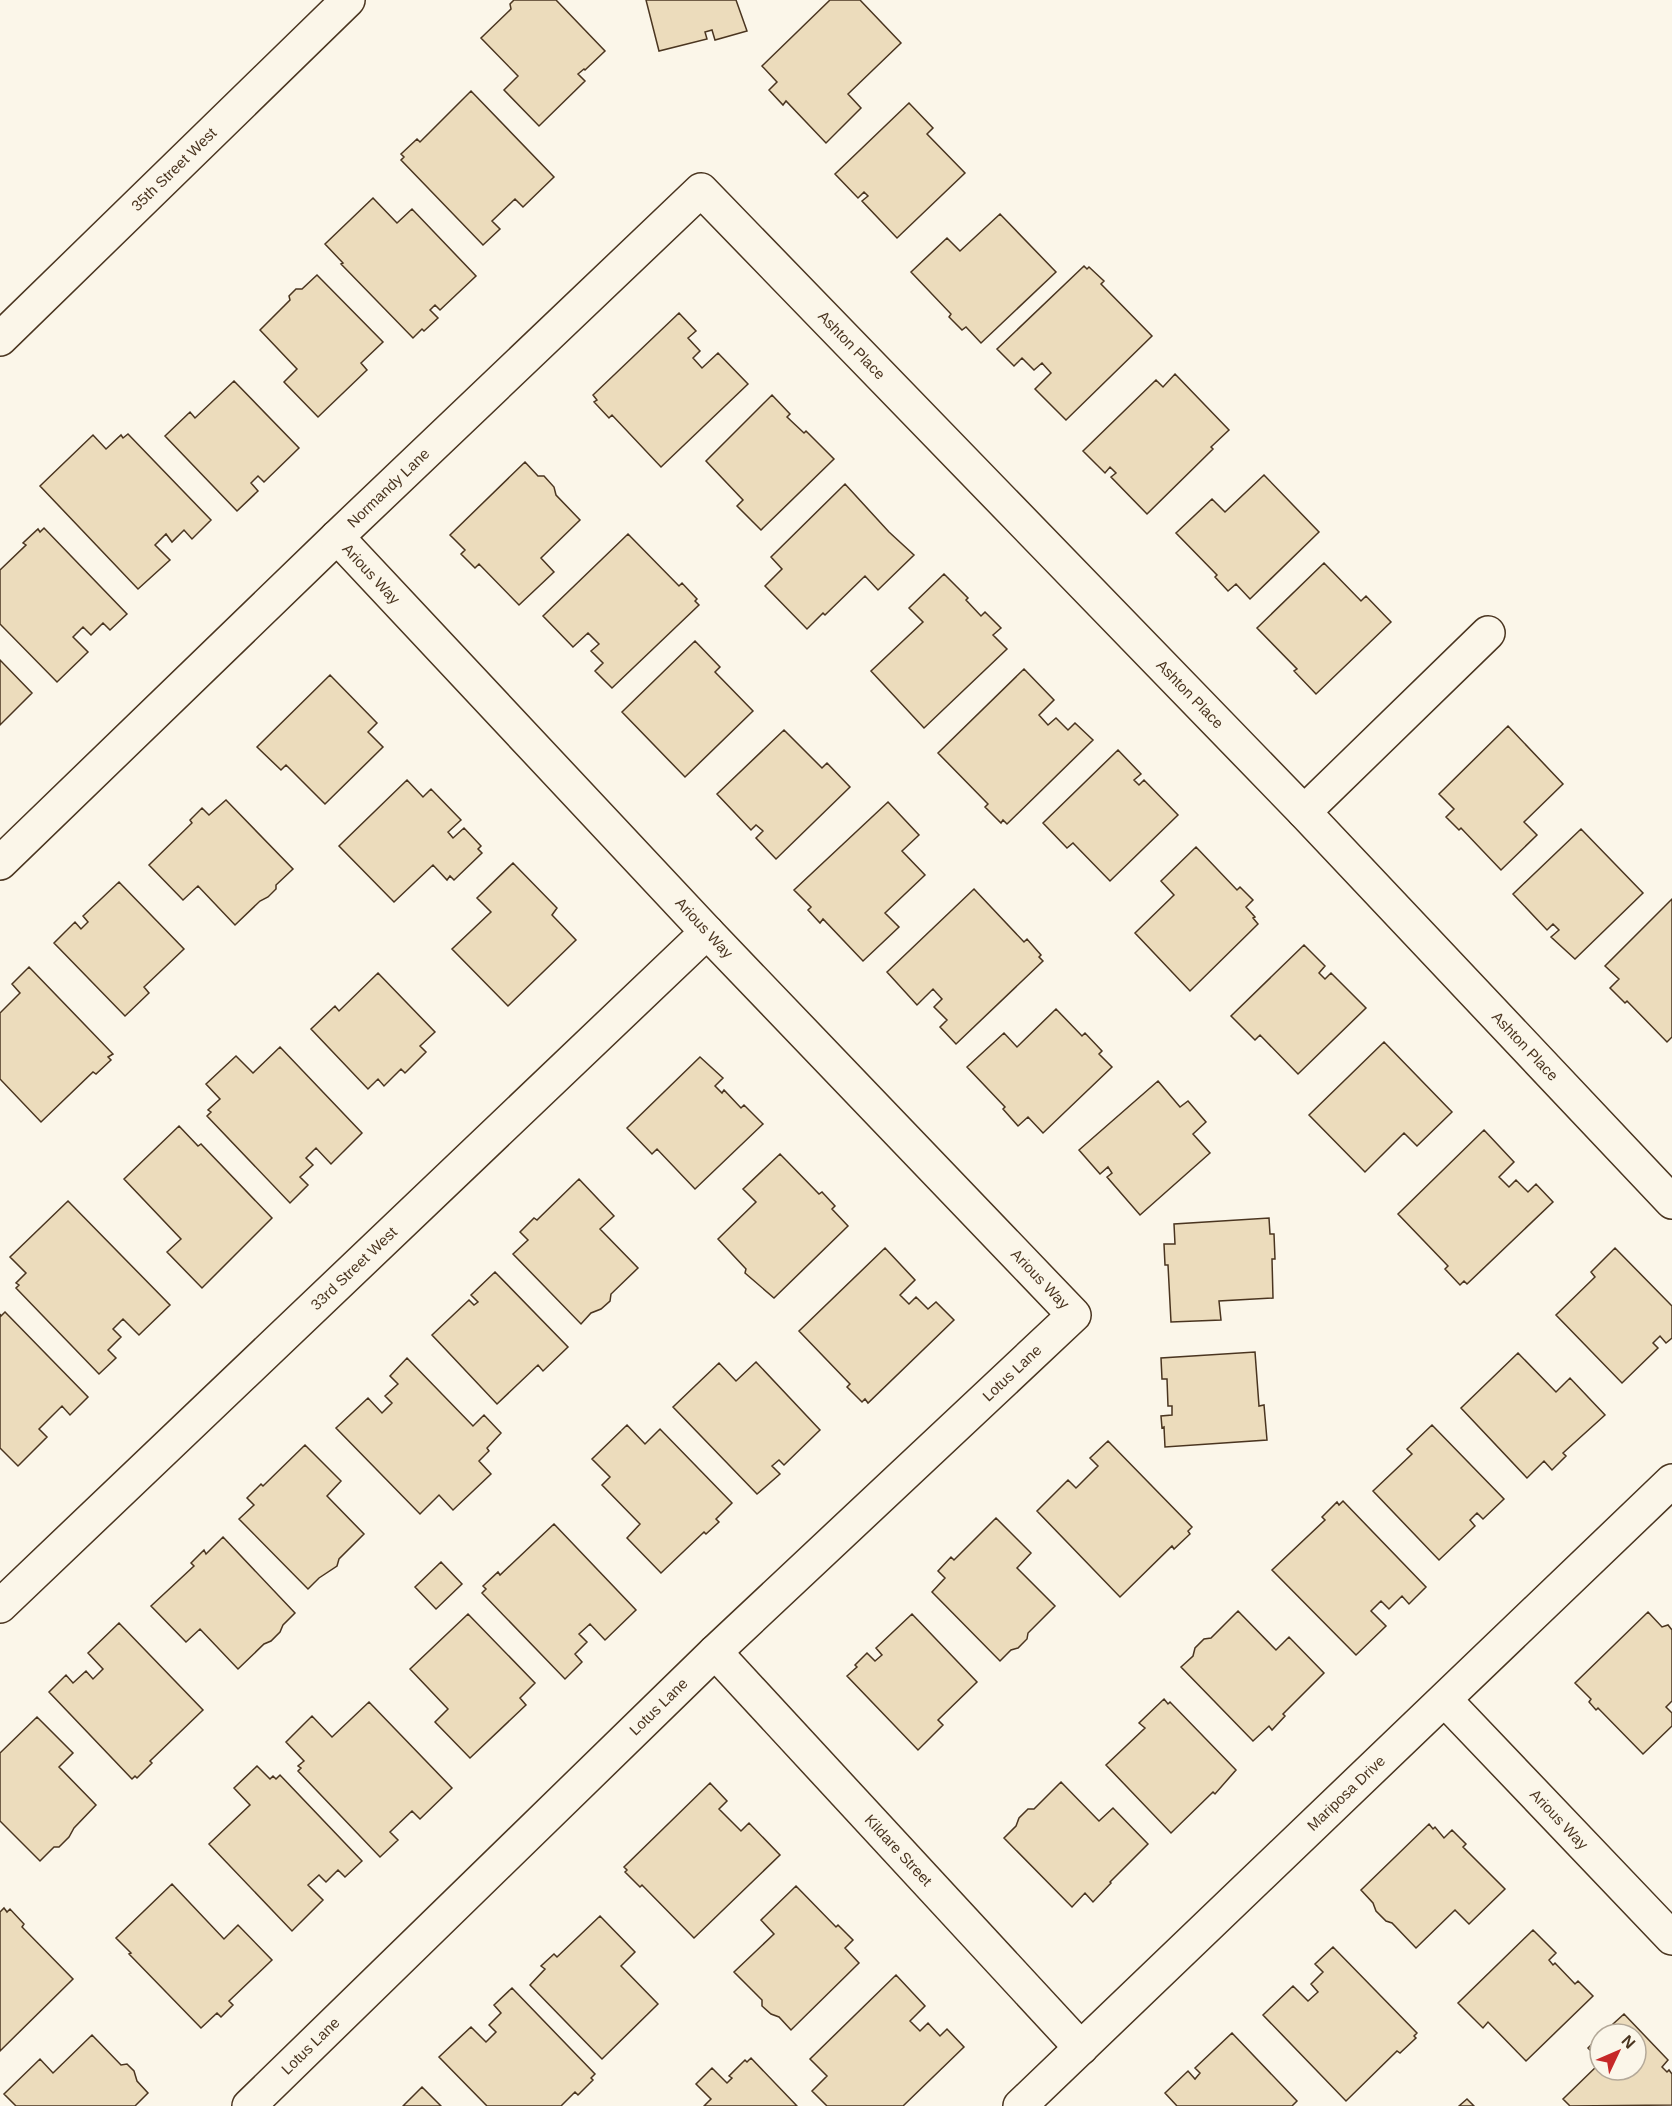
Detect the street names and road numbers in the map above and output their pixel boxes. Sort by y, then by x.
street label: 35th Street West [128,124,220,214]
street label: Ashton Place [815,307,889,383]
street label: Normandy Lane [344,445,433,531]
street label: Arious Way [339,540,404,608]
street label: Ashton Place [1153,656,1227,732]
street label: Arious Way [672,894,737,962]
street label: Ashton Place [1489,1008,1562,1084]
street label: 33rd Street West [307,1223,401,1313]
street label: Arious Way [1008,1245,1073,1312]
street label: Lotus Lane [979,1341,1045,1404]
street label: Lotus Lane [626,1674,691,1738]
street label: Mariposa Drive [1304,1752,1388,1834]
street label: Arious Way [1527,1786,1592,1853]
street label: Kildare Street [862,1811,936,1890]
street label: Lotus Lane [278,2014,343,2078]

